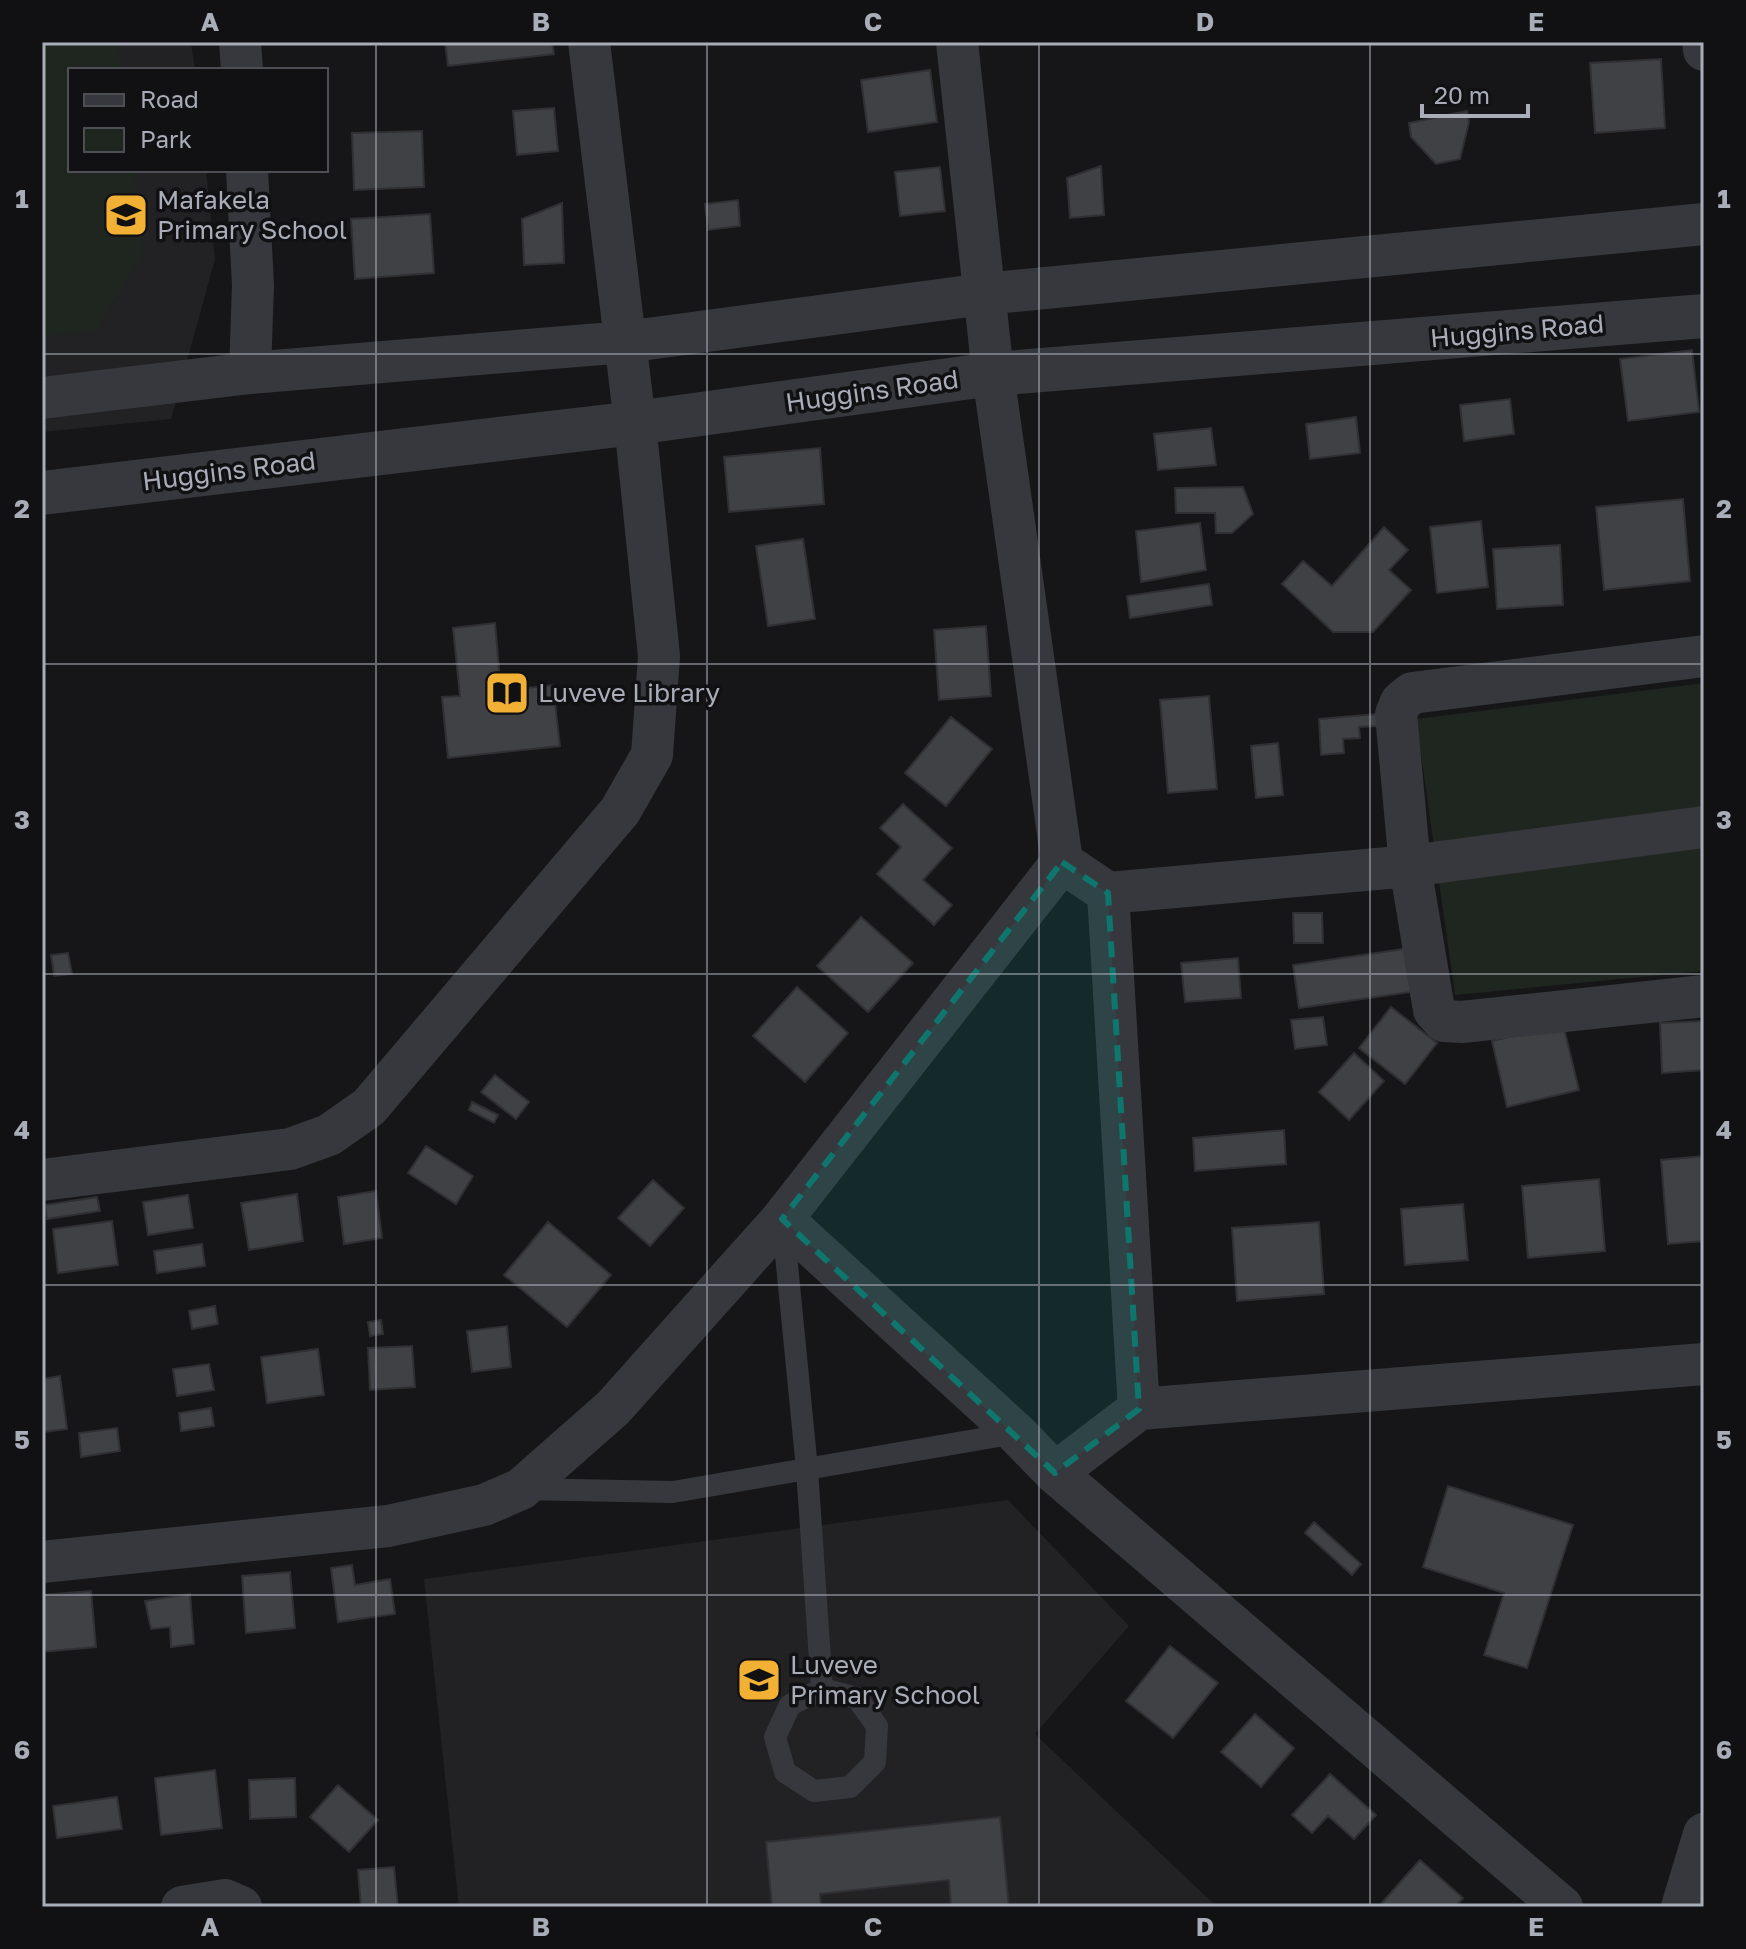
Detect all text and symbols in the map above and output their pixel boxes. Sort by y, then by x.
text: A [201,6,220,37]
text: B [532,6,550,37]
text: C [864,6,882,37]
text: D [1196,6,1214,37]
text: E [1528,6,1544,37]
legend [68,68,328,172]
scale bar [1422,68,1528,118]
text: 20 m [1434,80,1490,109]
text: Road [140,84,199,113]
text: Park [140,124,192,153]
text: 1 [15,183,29,214]
text: 1 [1717,183,1731,214]
place label: Mafakela Primary School [157,184,347,245]
school or university icon: Mafakela Primary School [102,191,150,239]
street label: Huggins Road [1429,307,1605,354]
street label: Huggins Road [783,363,960,418]
street label: Huggins Road [140,444,317,497]
text: 2 [14,493,30,524]
text: 2 [1716,493,1732,524]
library icon: Luveve Library [483,669,531,717]
place label: Luveve Library [538,677,721,708]
text: 3 [14,804,30,835]
text: 3 [1716,804,1732,835]
text: 4 [14,1114,30,1145]
text: 4 [1716,1114,1732,1145]
text: 5 [14,1424,30,1455]
text: 5 [1716,1424,1732,1455]
place label: Luveve Primary School [790,1649,980,1710]
school or university icon: Luveve Primary School [735,1656,783,1704]
text: 6 [14,1734,30,1765]
text: 6 [1716,1734,1732,1765]
text: A [201,1911,220,1942]
text: B [532,1911,550,1942]
text: C [864,1911,882,1942]
text: D [1196,1911,1214,1942]
text: E [1528,1911,1544,1942]

